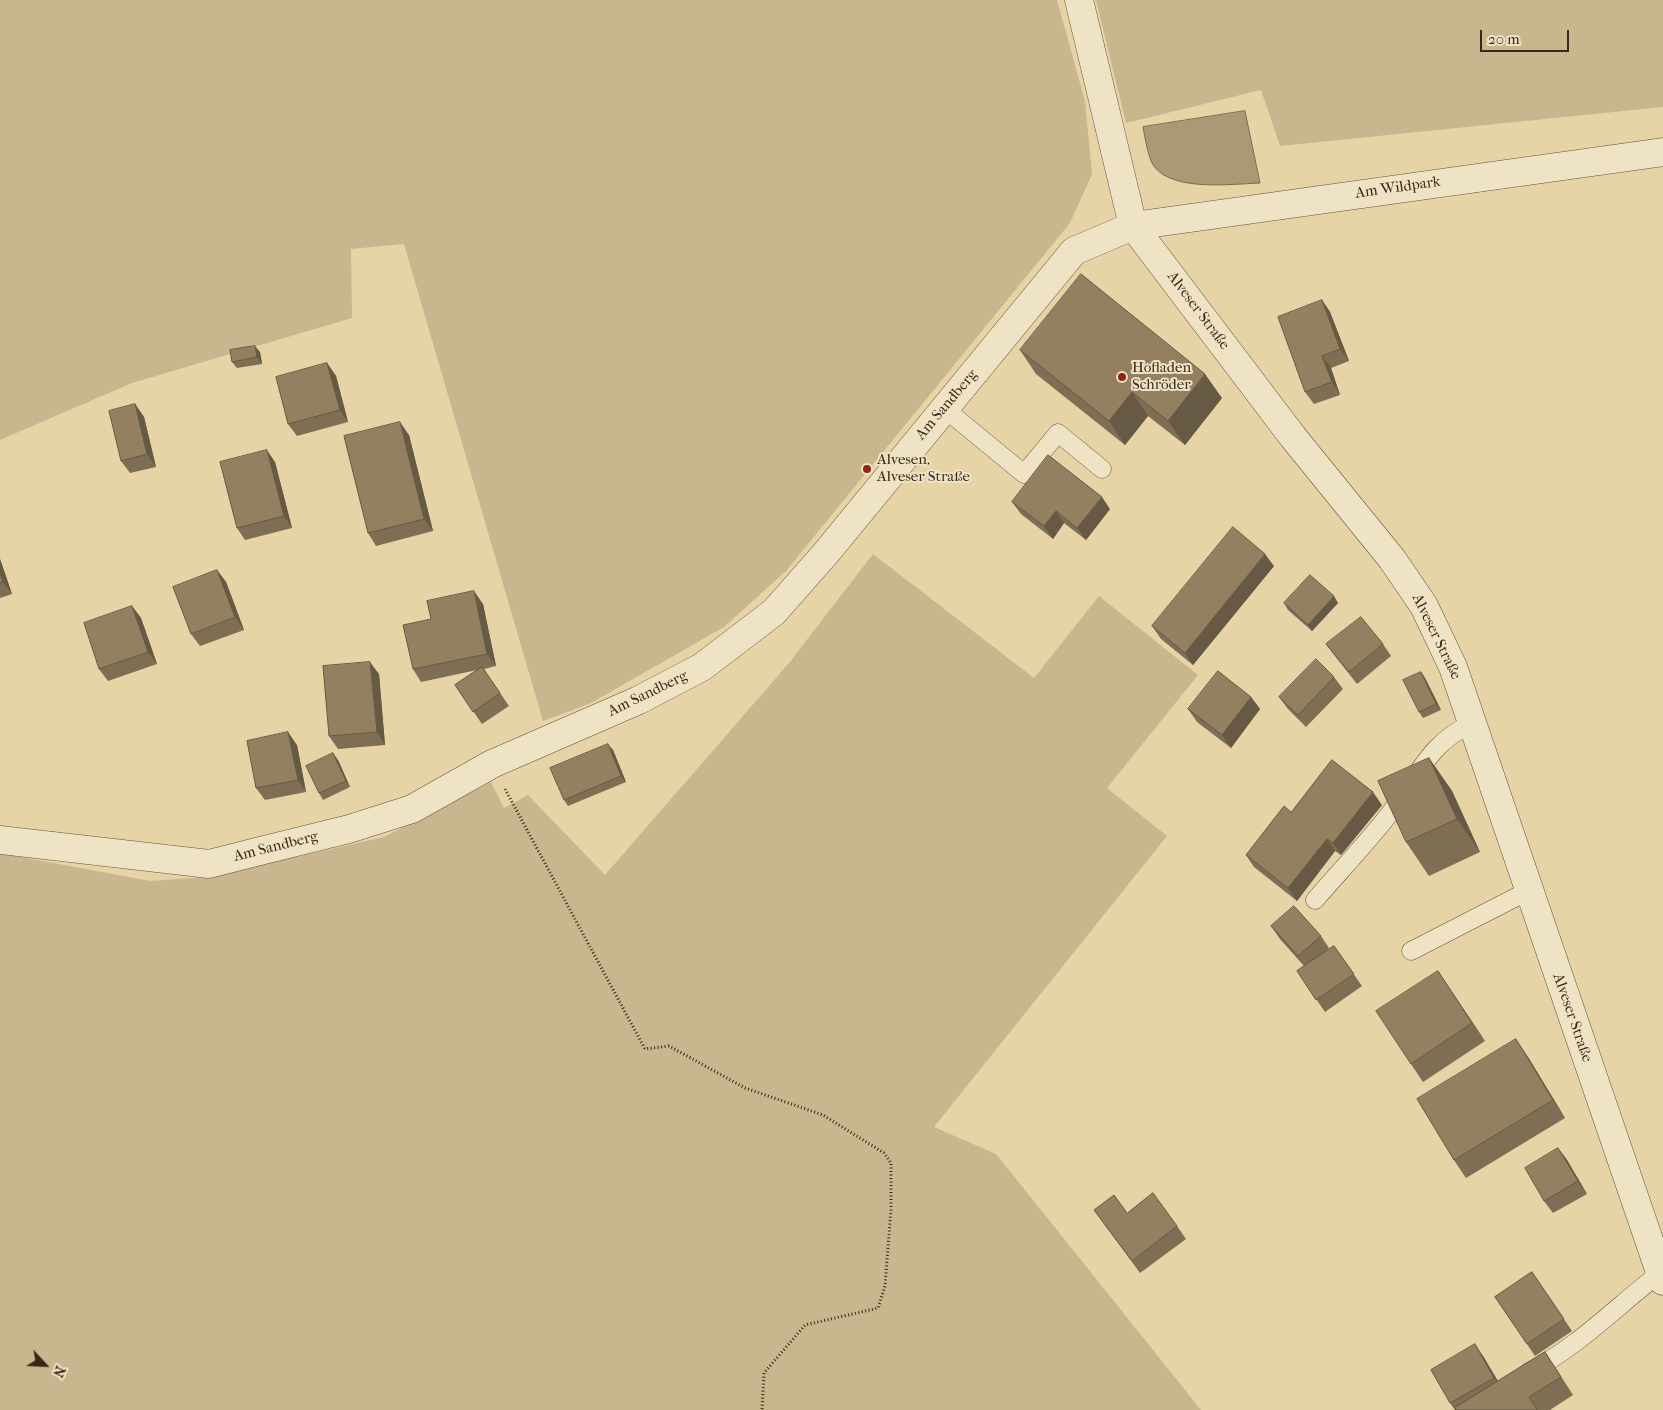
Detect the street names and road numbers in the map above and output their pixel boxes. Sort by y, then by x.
street label: Am Wildpark [1354,173,1442,203]
street label: Alveser Straße [1163,268,1233,354]
street label: Am Sandberg [912,366,982,444]
street label: Alveser Straße [1408,591,1464,683]
street label: Am Sandberg [605,667,691,721]
street label: Am Sandberg [232,828,320,866]
street label: Alveser Straße [1548,971,1596,1065]

